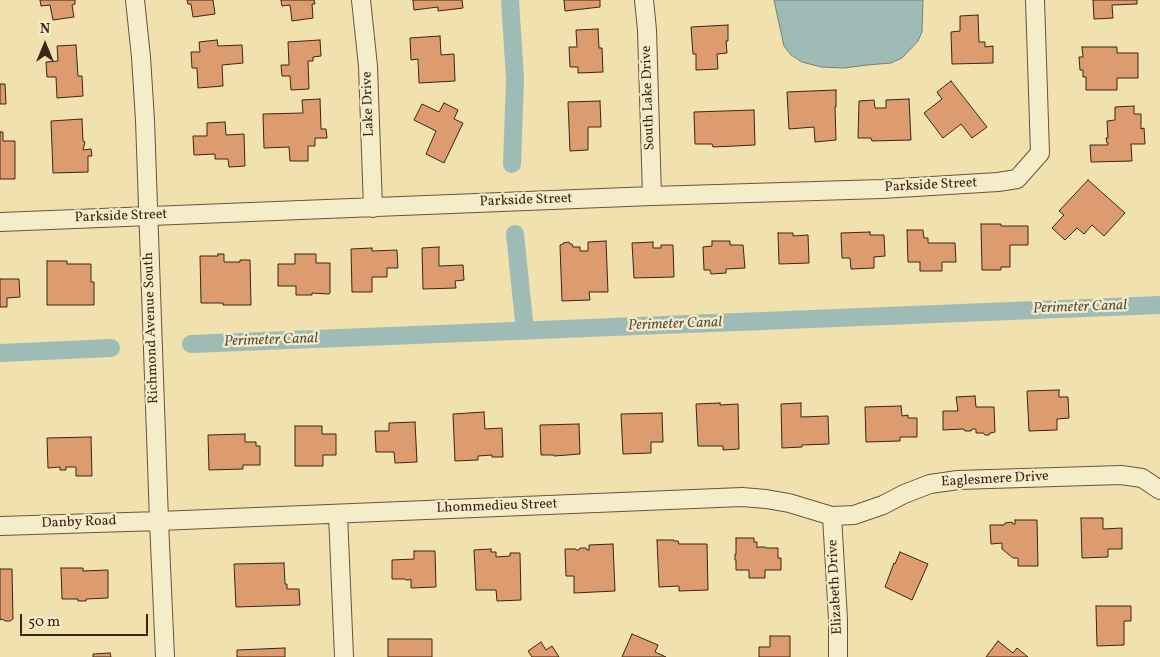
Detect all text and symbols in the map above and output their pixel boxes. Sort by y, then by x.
north arrow [20,20,70,70]
text: N [40,20,50,39]
street label: South Lake Drive [639,45,659,151]
street label: Lake Drive [359,71,379,137]
street label: Parkside Street [884,175,978,197]
street label: Parkside Street [479,191,573,211]
street label: Parkside Street [74,207,168,227]
street label: Richmond Avenue South [141,252,163,404]
water label: Perimeter Canal [1033,297,1127,319]
water label: Perimeter Canal [628,314,722,336]
water label: Perimeter Canal [224,330,318,352]
street label: Eaglesmere Drive [941,469,1049,491]
street label: Lhommedieu Street [436,496,558,518]
street label: Danby Road [41,513,117,533]
street label: Elizabeth Drive [825,539,847,635]
scale bar [22,604,150,636]
text: 50 m [28,612,60,633]

